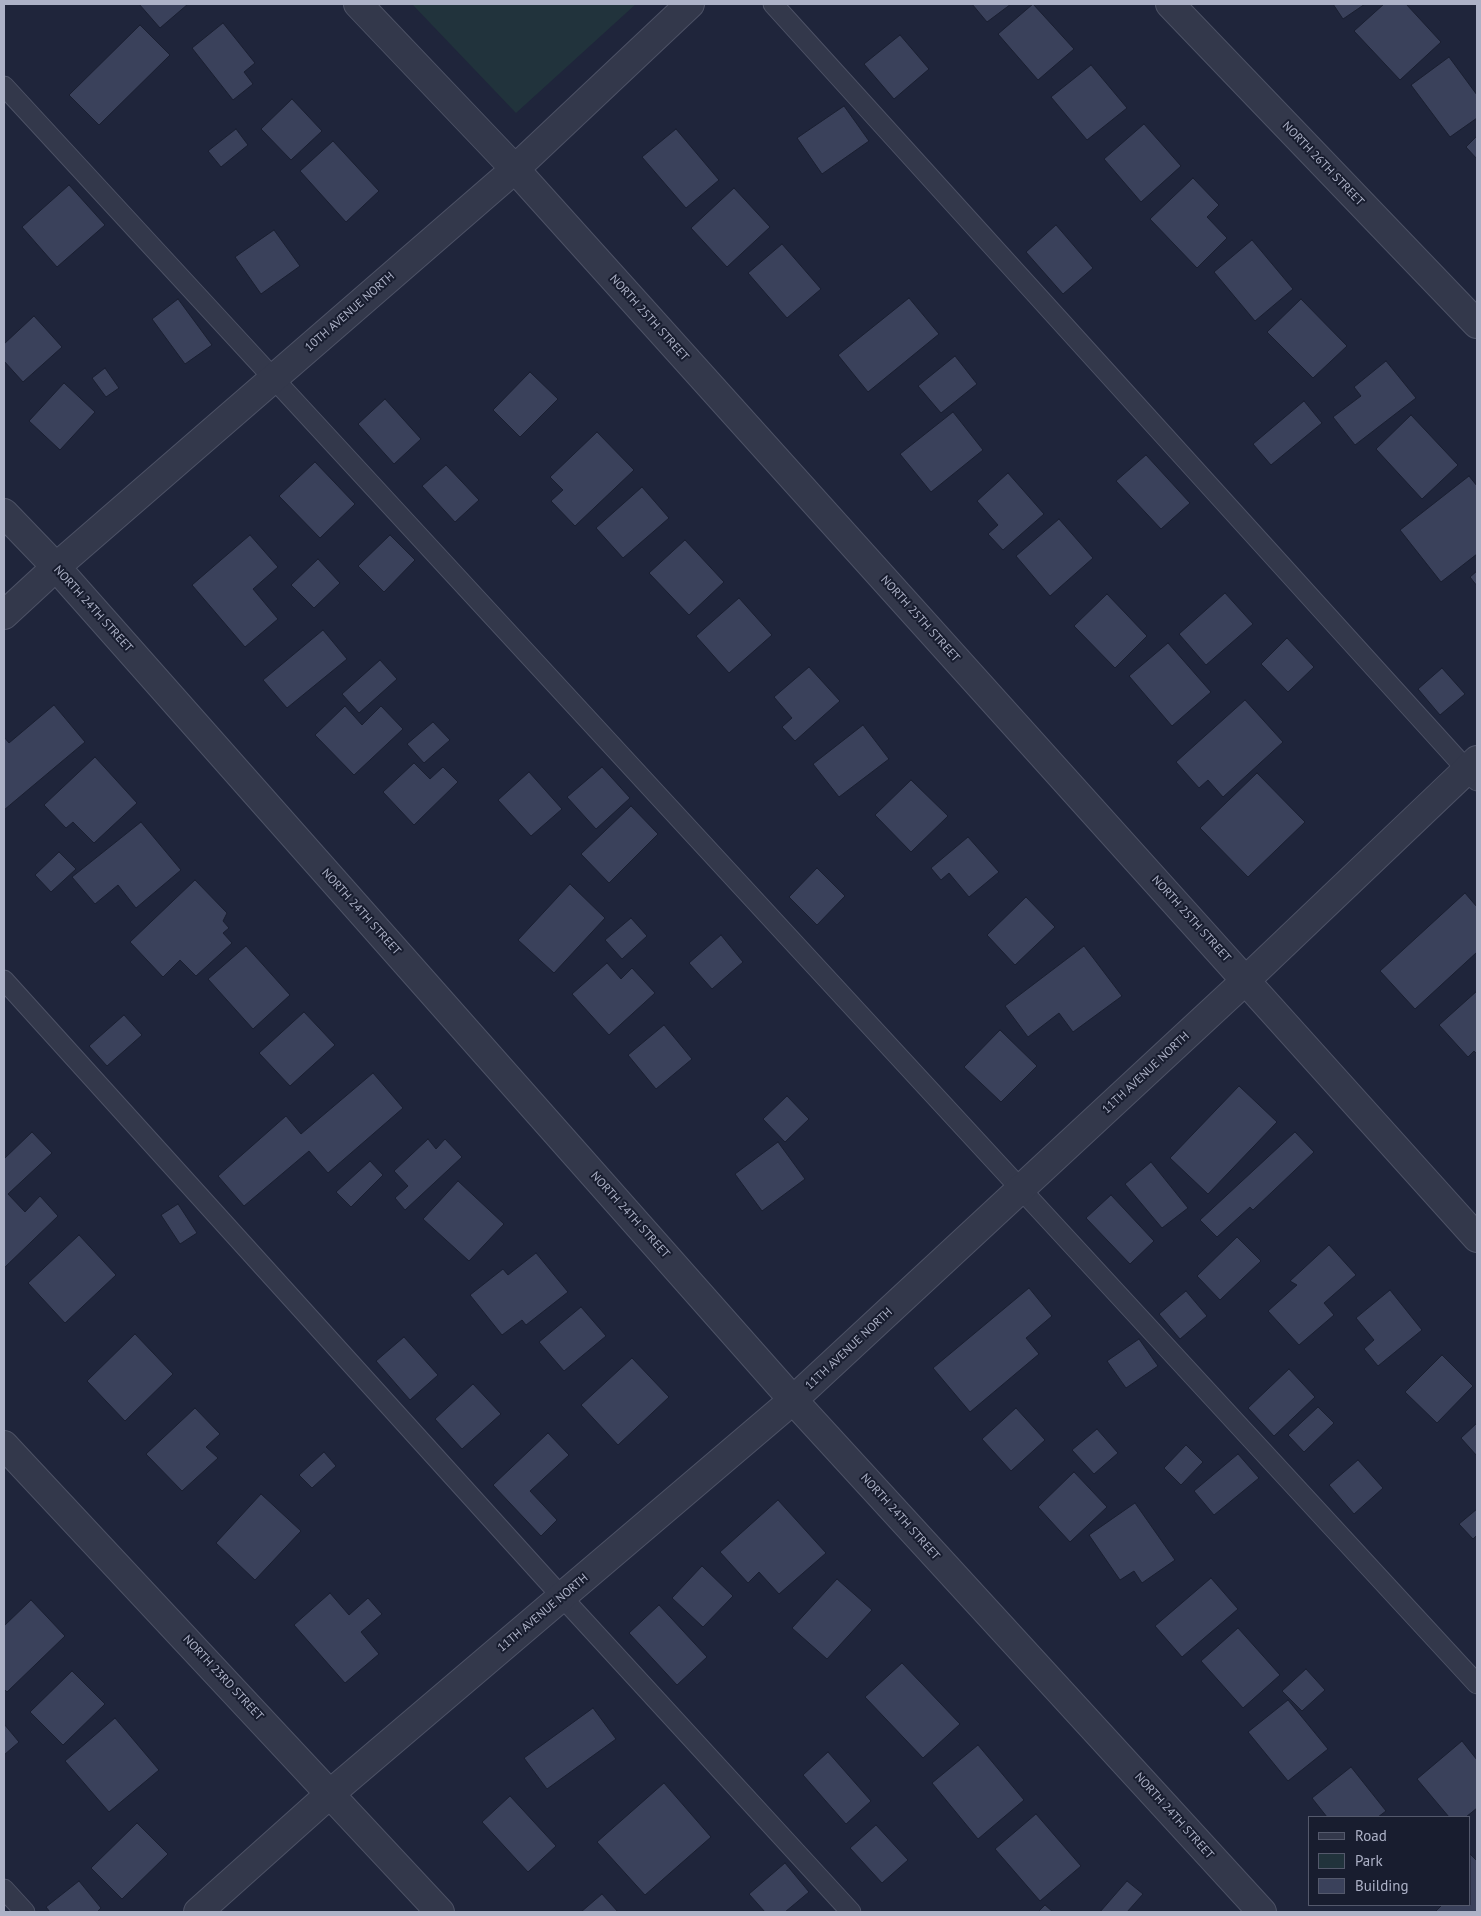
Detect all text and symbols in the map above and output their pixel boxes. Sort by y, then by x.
street label: NORTH 26TH STREET [1279,119,1367,209]
street label: 10TH AVENUE NORTH [302,269,398,355]
street label: NORTH 25TH STREET [606,272,692,364]
street label: NORTH 24TH STREET [50,563,136,655]
street label: NORTH 25TH STREET [877,573,963,665]
street label: NORTH 24TH STREET [318,866,404,958]
street label: NORTH 25TH STREET [1148,873,1234,965]
street label: 11TH AVENUE NORTH [1100,1029,1192,1117]
street label: NORTH 24TH STREET [587,1169,673,1261]
street label: 11TH AVENUE NORTH [803,1305,895,1393]
street label: NORTH 24TH STREET [857,1471,943,1563]
street label: 11TH AVENUE NORTH [495,1571,591,1655]
street label: NORTH 23RD STREET [180,1632,266,1724]
street label: NORTH 24TH STREET [1131,1770,1217,1862]
legend [1308,1816,1471,1906]
text: Road [1355,1826,1387,1845]
text: Park [1355,1851,1383,1870]
text: Building [1355,1876,1409,1895]

